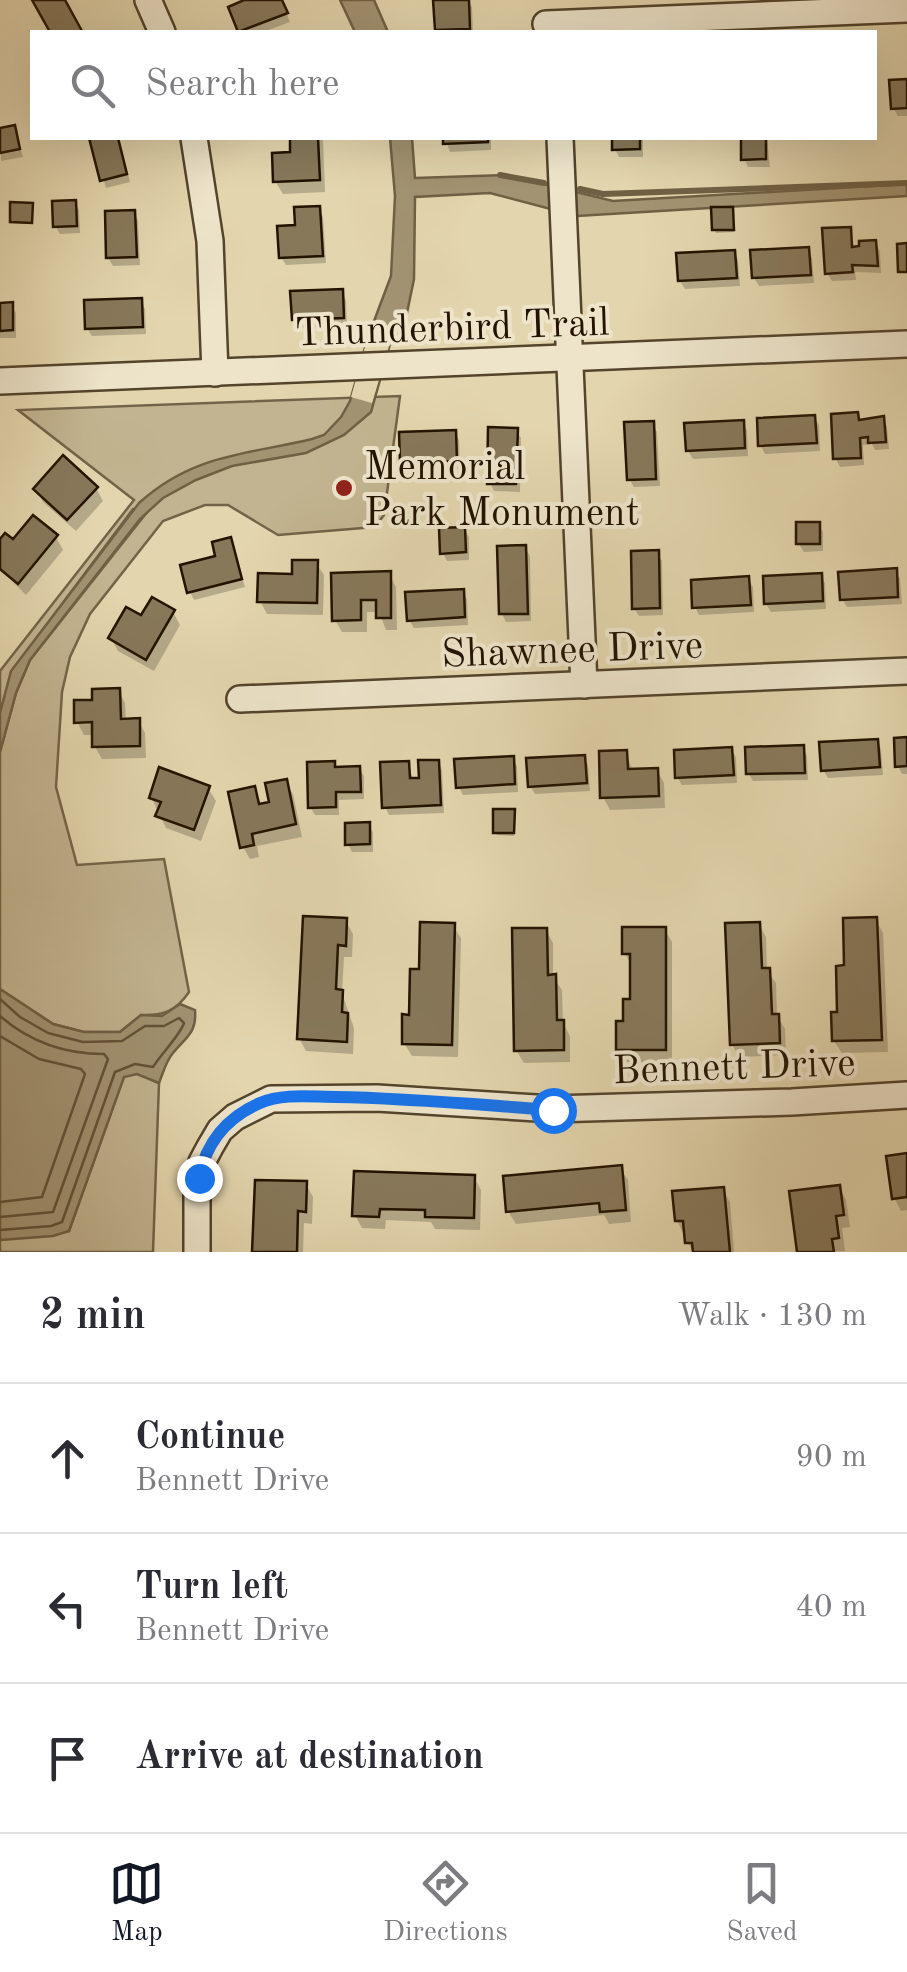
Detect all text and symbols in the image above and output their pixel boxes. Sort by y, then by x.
search box [30,30,877,140]
icon: search [65,58,120,113]
text: Search here [145,66,340,104]
street label: Thunderbird Trail [294,305,610,355]
place label: Memorial Park Monument [364,449,640,535]
marker: Memorial Park Monument [333,477,355,499]
street label: Shawnee Drive [440,627,704,677]
street label: Bennett Drive [612,1045,856,1093]
route start [531,1088,577,1134]
route end [177,1156,223,1202]
text: 2 min [40,1296,146,1338]
text: Walk · 130 m [677,1301,867,1333]
text: Continue [135,1419,285,1457]
icon: ahead [40,1431,95,1486]
text: 90 m [796,1442,867,1474]
text: Bennett Drive [135,1466,329,1498]
text: Turn left [135,1569,288,1607]
icon: left [40,1581,95,1636]
text: 40 m [796,1592,867,1624]
text: Bennett Drive [135,1616,329,1648]
icon: arrive [40,1731,95,1786]
text: Arrive at destination [135,1739,484,1777]
tab: Map [109,1856,164,1951]
tab: Directions [383,1856,508,1951]
tab: Saved [726,1856,798,1951]

